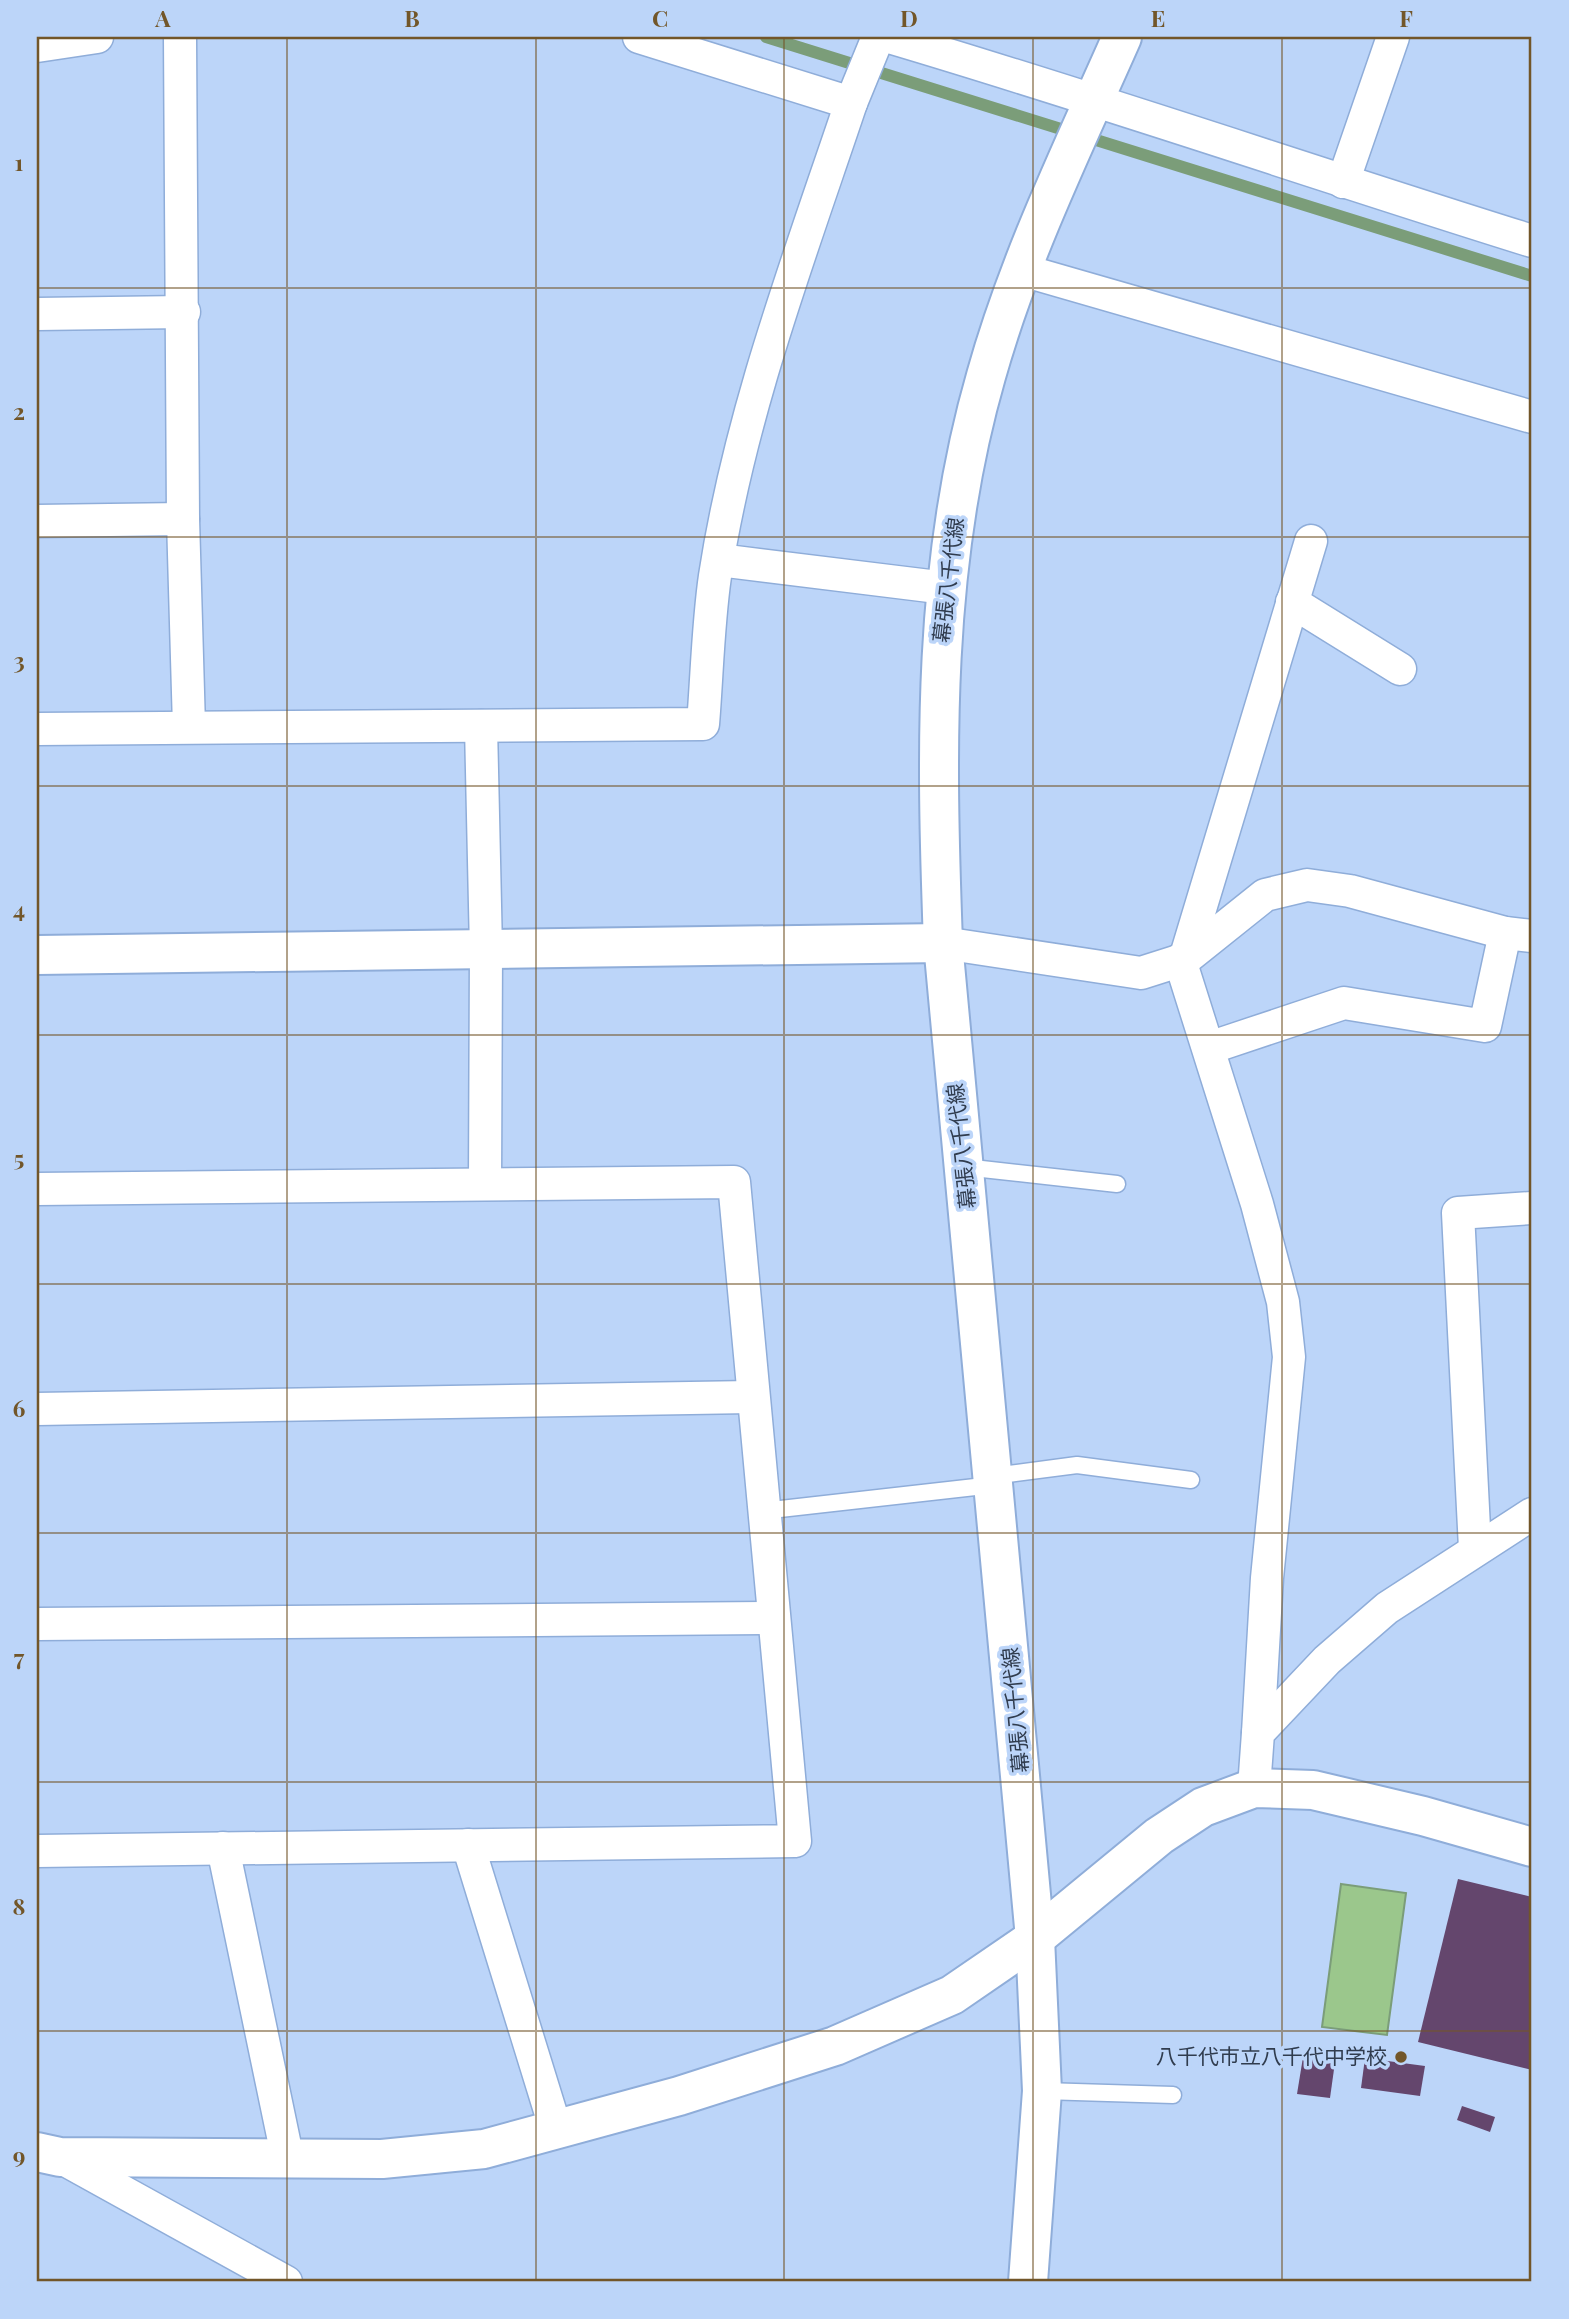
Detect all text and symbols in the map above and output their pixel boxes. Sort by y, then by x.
text: A [154,2,171,33]
text: B [404,2,420,33]
text: C [652,2,668,33]
text: D [900,2,918,33]
text: E [1151,2,1165,33]
text: F [1399,2,1413,33]
text: 1 [15,146,24,177]
text: 2 [13,395,25,426]
street label: 幕張八千代線 [925,516,969,644]
text: 3 [13,644,25,675]
text: 4 [13,893,25,924]
street label: 幕張八千代線 [940,1082,981,1210]
text: 5 [14,1142,24,1173]
text: 6 [13,1392,26,1423]
text: 7 [14,1641,25,1672]
street label: 幕張八千代線 [995,1646,1033,1774]
text: 8 [13,1890,25,1921]
place label: 八千代市立八千代中学校 [1156,2041,1387,2069]
marker: 八千代市立八千代中学校 [1393,2049,1409,2065]
text: 9 [13,2139,25,2170]

